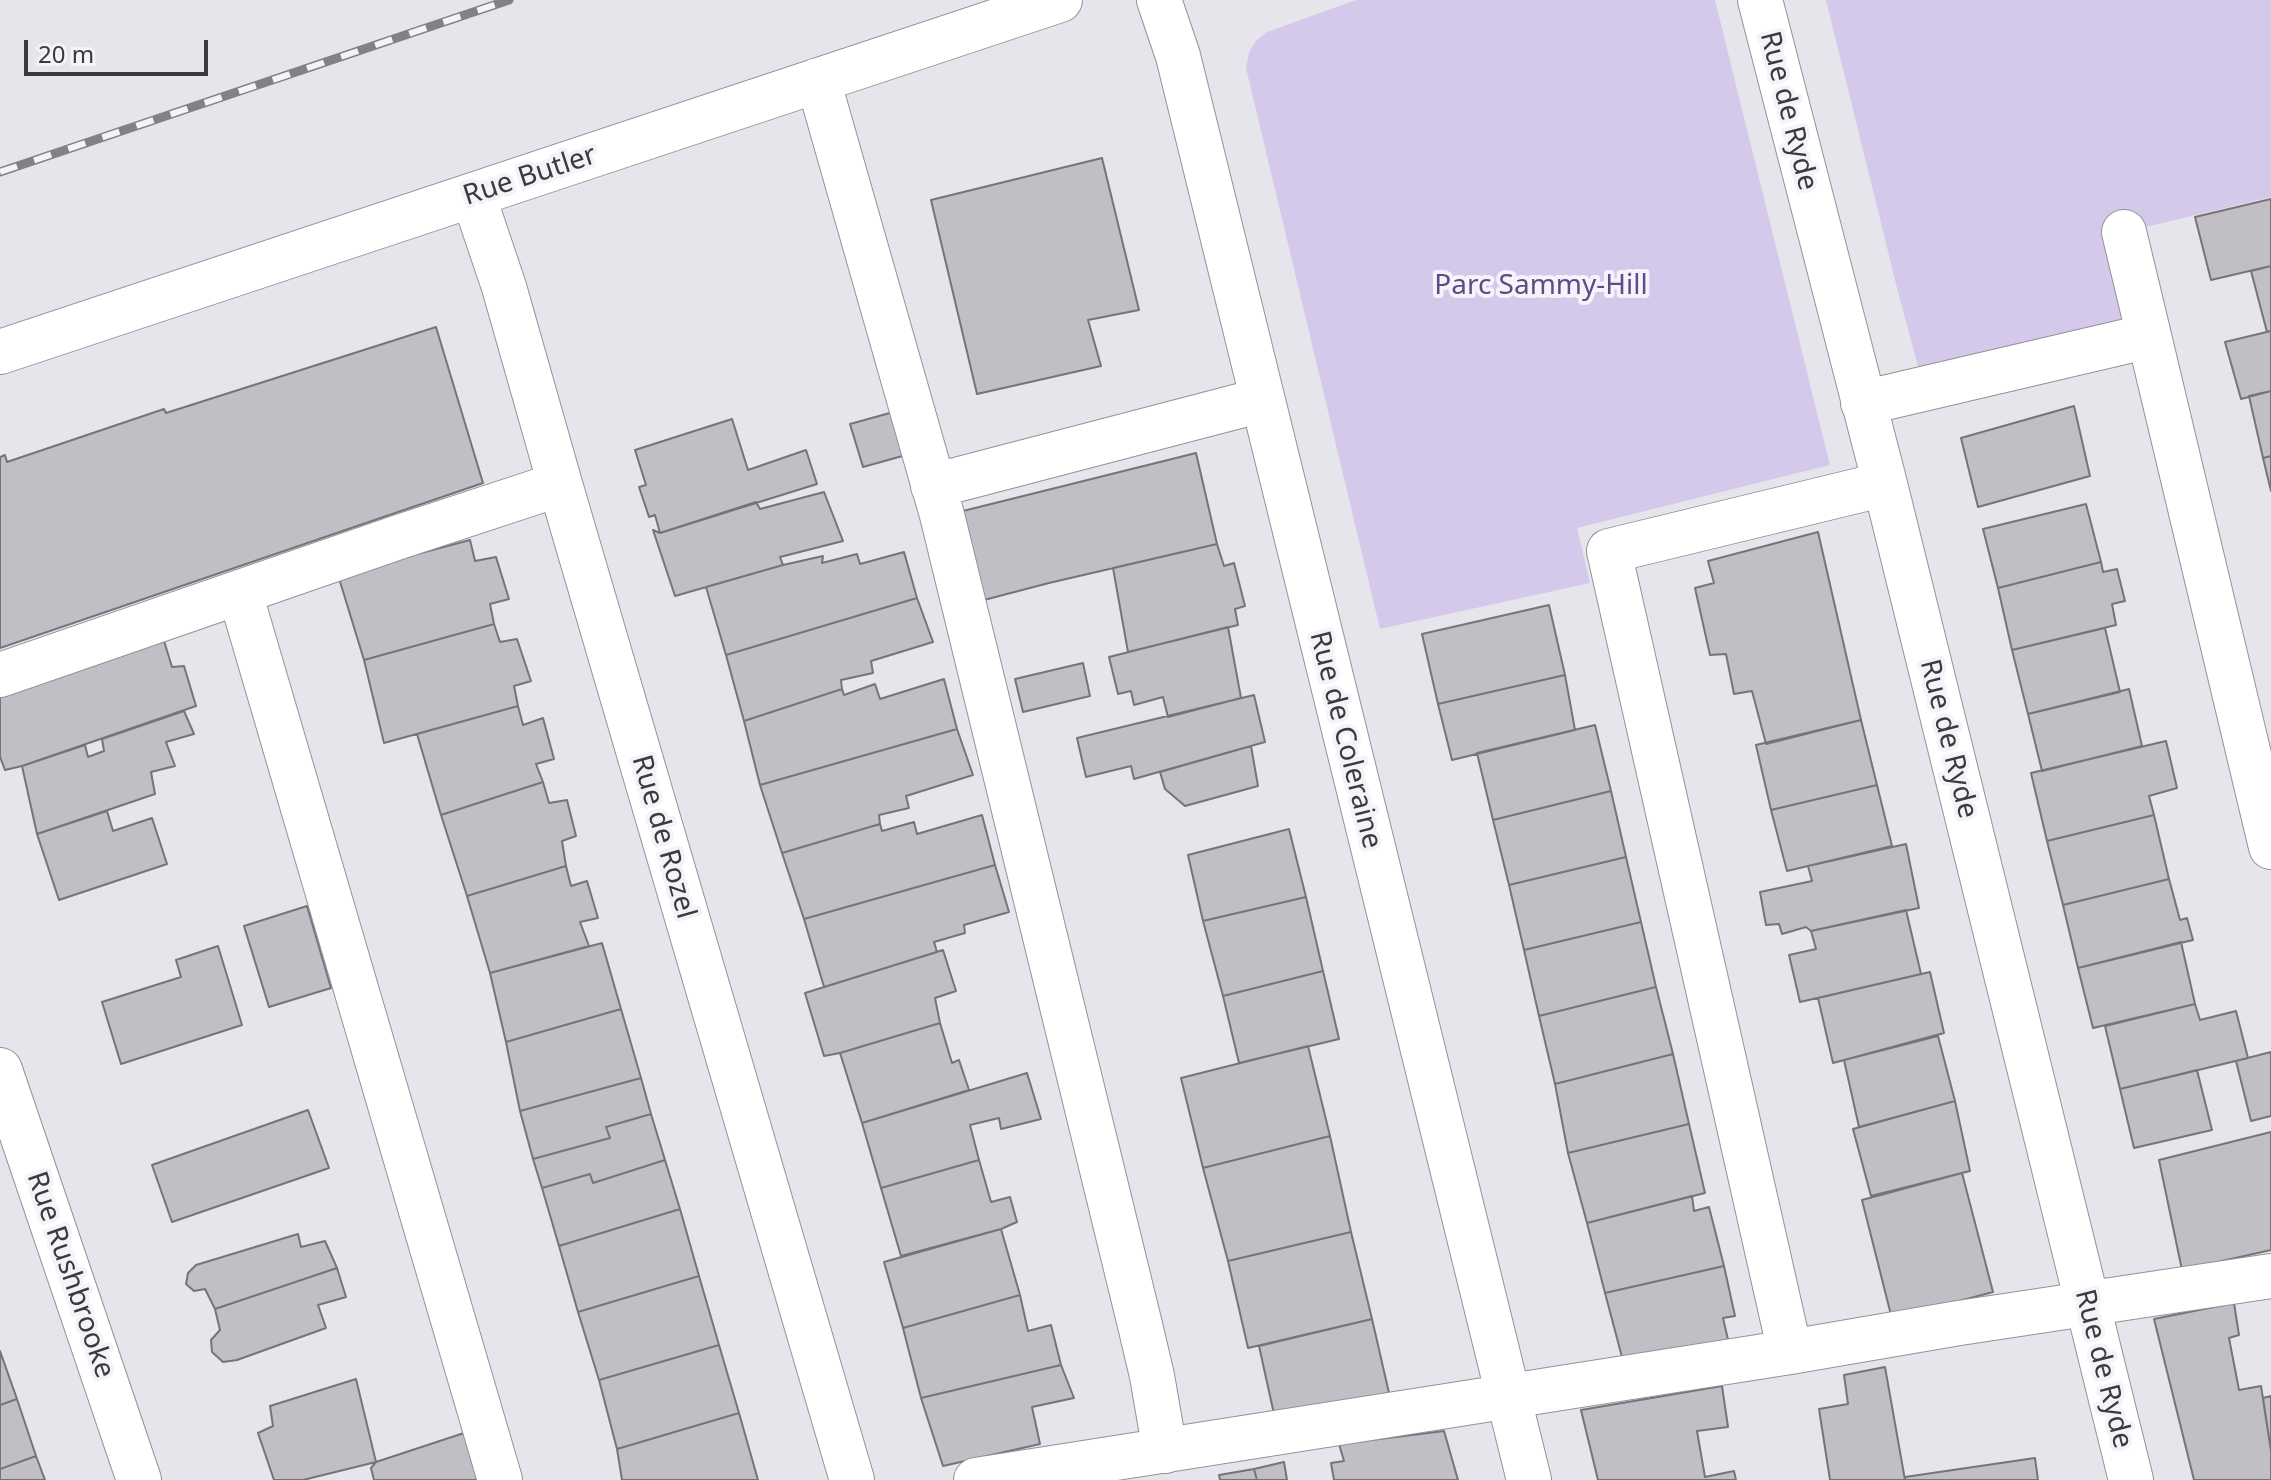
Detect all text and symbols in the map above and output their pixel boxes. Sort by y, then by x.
scale bar [28,24,212,74]
street label: Rue de Ryde [1752,28,1824,194]
text: 20 m [38,37,94,70]
street label: Rue Butler [459,139,601,213]
park label: Parc Sammy-Hill [1434,269,1648,303]
street label: Rue de Coleraine [1302,628,1388,852]
street label: Rue de Ryde [1912,656,1984,822]
street label: Rue de Rozel [624,751,702,923]
street label: Rue Rushbrooke [19,1167,121,1383]
street label: Rue de Ryde [2067,1286,2139,1452]

